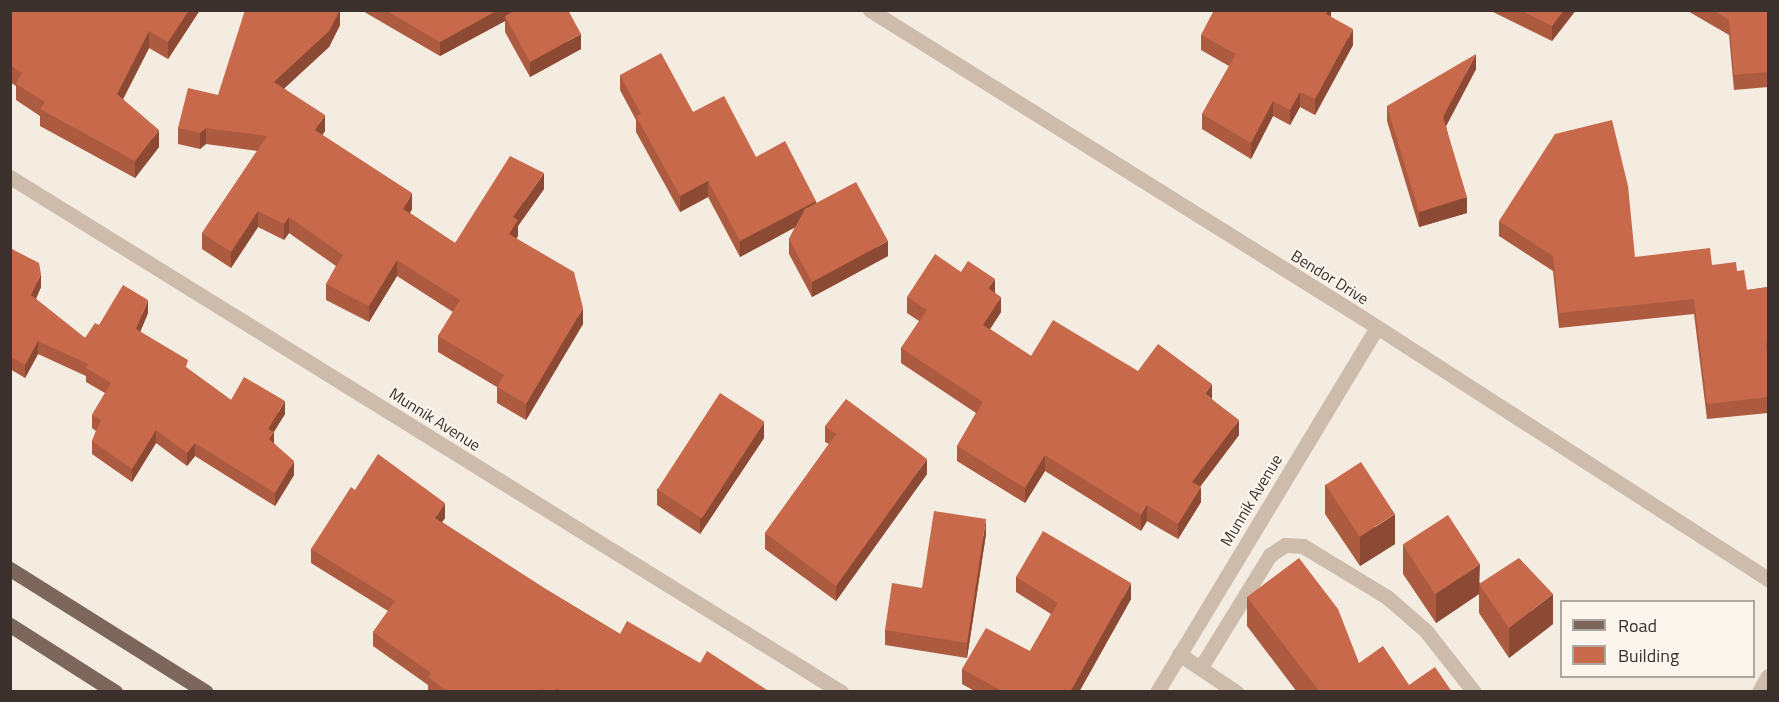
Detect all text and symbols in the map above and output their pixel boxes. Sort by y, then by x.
street label: Bendor Drive [1288,246,1372,308]
street label: Munnik Avenue [386,383,484,455]
street label: Munnik Avenue [1216,451,1286,549]
legend [1560,600,1755,678]
text: Road [1618,612,1657,639]
text: Building [1618,642,1679,669]

